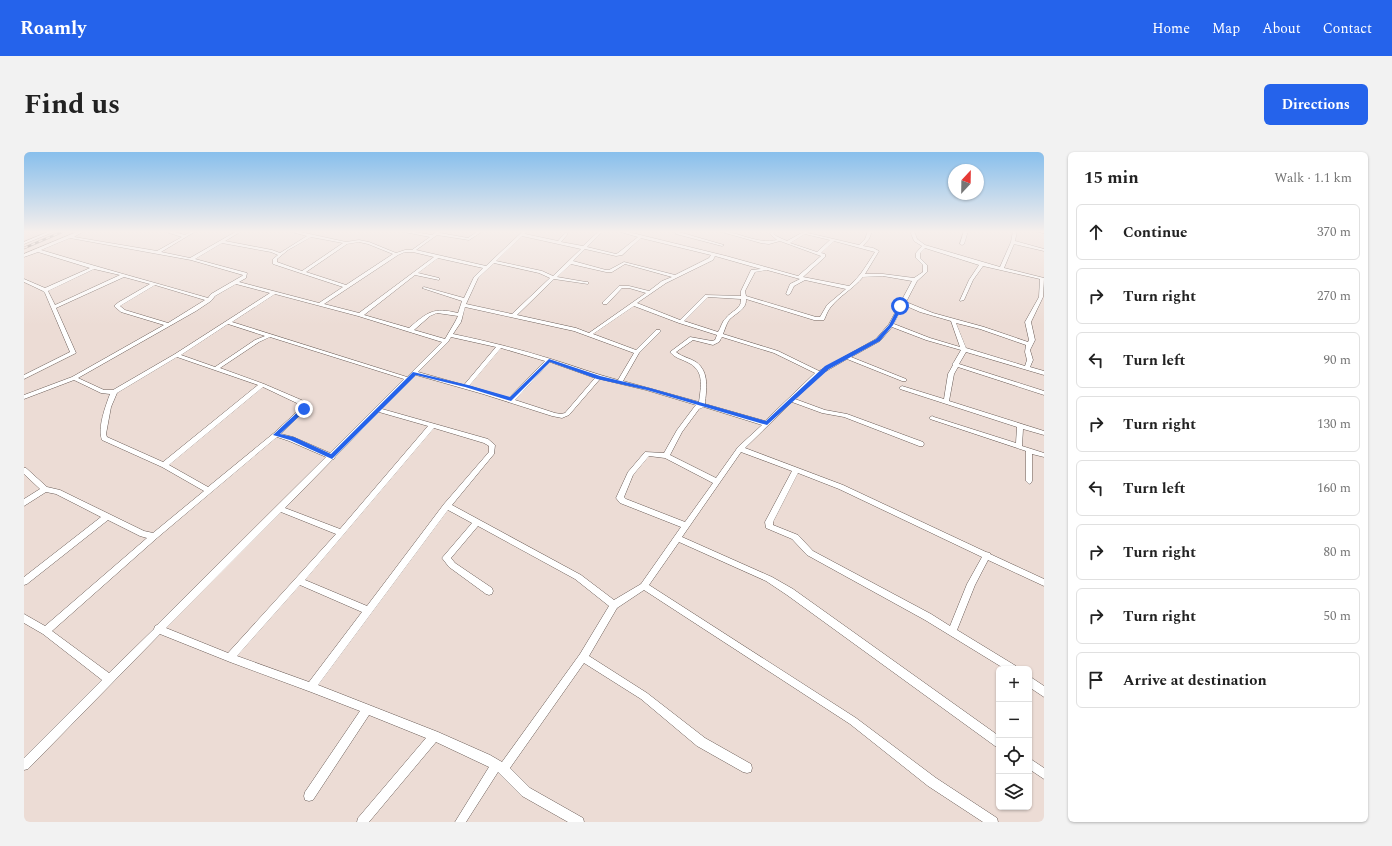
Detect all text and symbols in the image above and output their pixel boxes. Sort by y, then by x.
text: Roamly [20,14,86,43]
text: Home [1152,18,1190,39]
text: Map [1212,18,1240,39]
text: About [1262,18,1301,39]
text: Contact [1323,18,1372,39]
text: Find us [24,83,120,126]
button: Directions [1264,84,1368,125]
north arrow [948,164,984,200]
text: 15 min [1084,165,1139,191]
text: Walk · 1.1 km [1274,168,1352,188]
icon: ahead [1085,221,1107,243]
text: Continue [1123,221,1188,244]
text: 370 m [1317,222,1351,242]
icon: right [1085,285,1107,307]
text: Turn right [1123,285,1196,308]
text: 270 m [1317,286,1351,306]
route start [891,297,909,315]
icon: left [1085,349,1107,371]
text: Turn left [1123,349,1185,372]
text: 90 m [1324,350,1351,370]
route end [295,400,313,418]
icon: right [1085,413,1107,435]
text: Turn right [1123,413,1196,436]
text: 130 m [1317,414,1351,434]
icon: left [1085,477,1107,499]
text: Turn left [1123,477,1185,500]
text: 160 m [1317,478,1351,498]
icon: right [1085,541,1107,563]
text: Turn right [1123,541,1196,564]
text: 80 m [1324,542,1351,562]
icon: right [1085,605,1107,627]
text: Turn right [1123,605,1196,628]
text: 50 m [1324,606,1351,626]
map controls [996,666,1032,810]
button: + [996,666,1032,702]
icon: arrive [1085,669,1107,691]
text: Arrive at destination [1123,669,1267,692]
button: − [996,702,1032,738]
button: locate [996,738,1032,774]
button: layers [996,774,1032,810]

